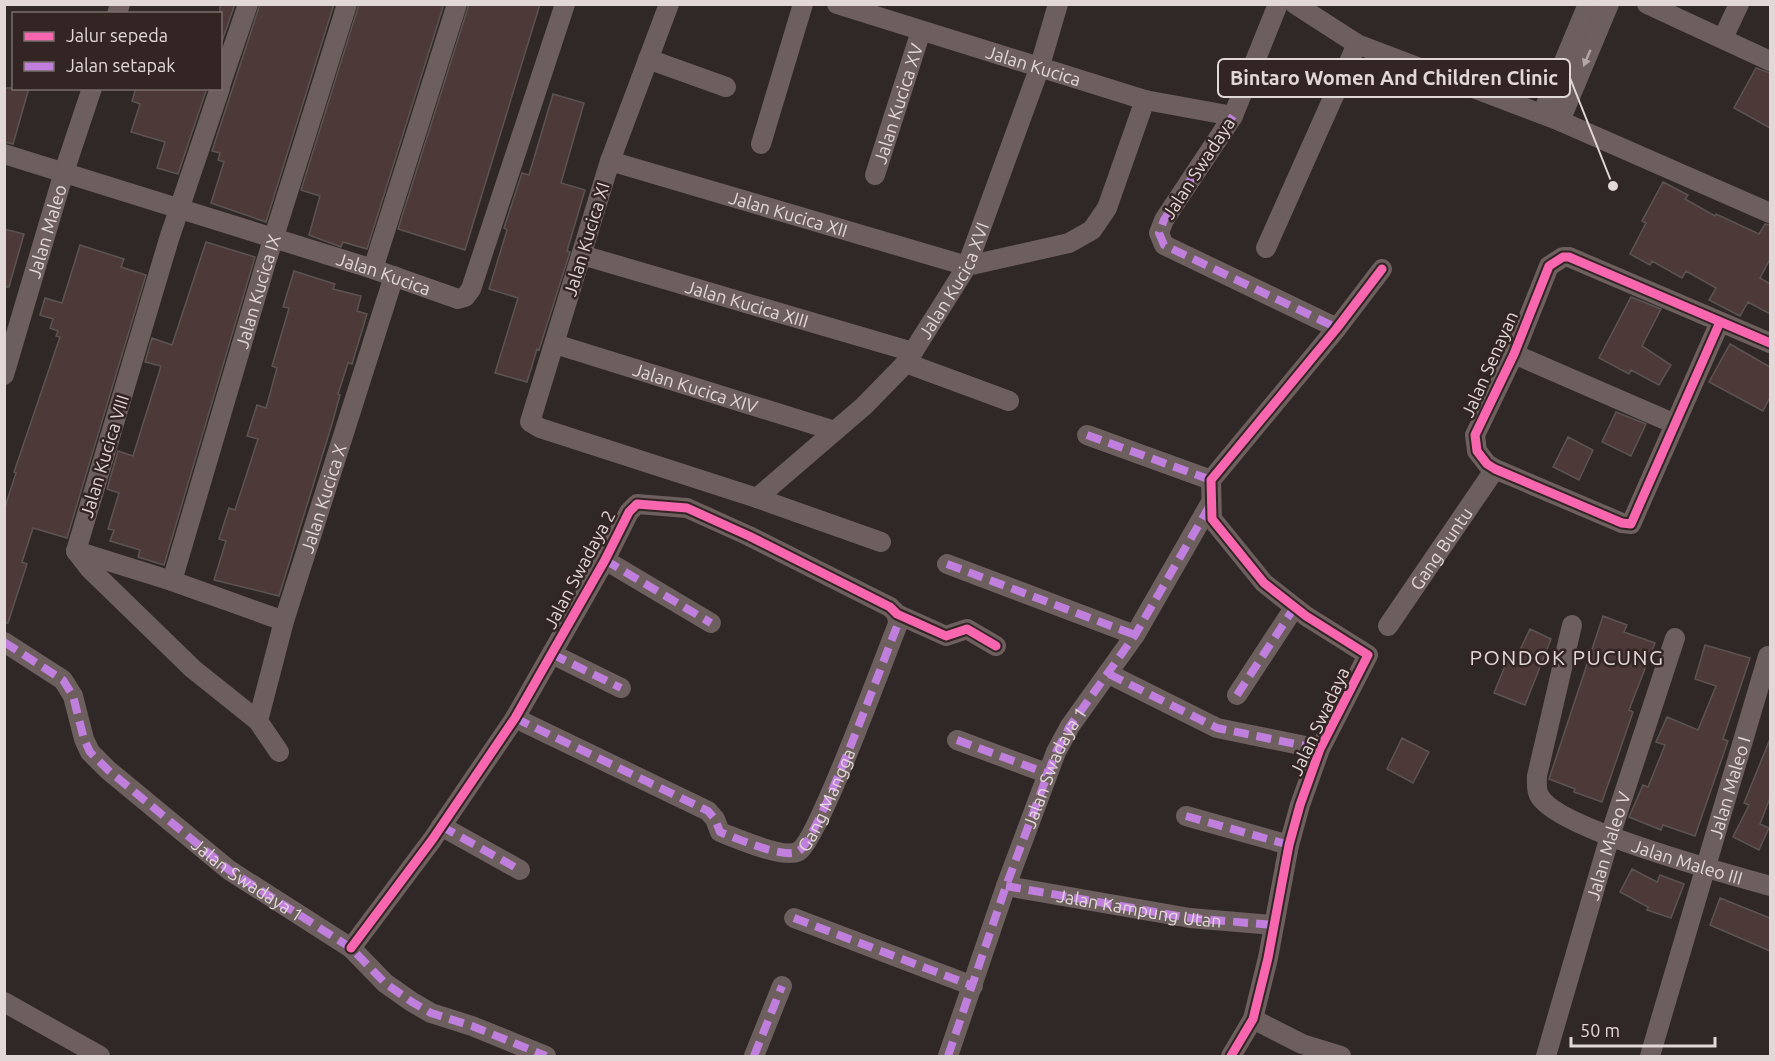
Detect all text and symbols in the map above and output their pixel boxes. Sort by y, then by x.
legend [12,12,222,90]
text: Jalur sepeda [66,25,168,45]
street label: Jalan Kucica XV [869,40,927,166]
street label: Jalan Kucica [984,41,1083,89]
one-way arrow [1582,50,1592,68]
text: Jalan setapak [66,55,175,75]
callout: Bintaro Women And Children Clinic [1218,59,1570,97]
text: Bintaro Women And Children Clinic [1230,66,1558,89]
street label: Jalan Swadaya [1158,114,1238,222]
street label: Jalan Kucica XI [559,180,613,298]
street label: Jalan Maleo [23,182,70,280]
street label: Jalan Kucica XII [727,187,850,240]
street label: Jalan Kucica XVI [914,219,992,342]
street label: Jalan Kucica IX [231,232,284,351]
street label: Jalan Kucica [334,248,433,299]
street label: Jalan Kucica XIII [683,276,811,331]
street label: Jalan Senayan [1457,308,1521,420]
street label: Jalan Kucica XIV [631,359,761,417]
street label: Jalan Kucica VIII [76,392,132,520]
street label: Jalan Kucica X [296,441,350,555]
street label: Gang Buntu [1406,503,1476,593]
street label: Jalan Swadaya 2 [539,506,619,632]
district label: PONDOK PUCUNG [1469,645,1665,669]
street label: Jalan Swadaya [1285,664,1353,778]
street label: Jalan Swadaya 1 [1019,703,1091,831]
street label: Jalan Maleo I [1705,734,1754,841]
street label: Gang Mangga [793,746,858,855]
street label: Jalan Maleo V [1582,789,1634,902]
street label: Jalan Swadaya 1 [188,834,307,925]
street label: Jalan Maleo III [1629,835,1745,888]
street label: Jalan Kampung Utan [1055,885,1222,931]
scale bar [1571,1010,1715,1048]
text: 50 m [1580,1020,1620,1040]

